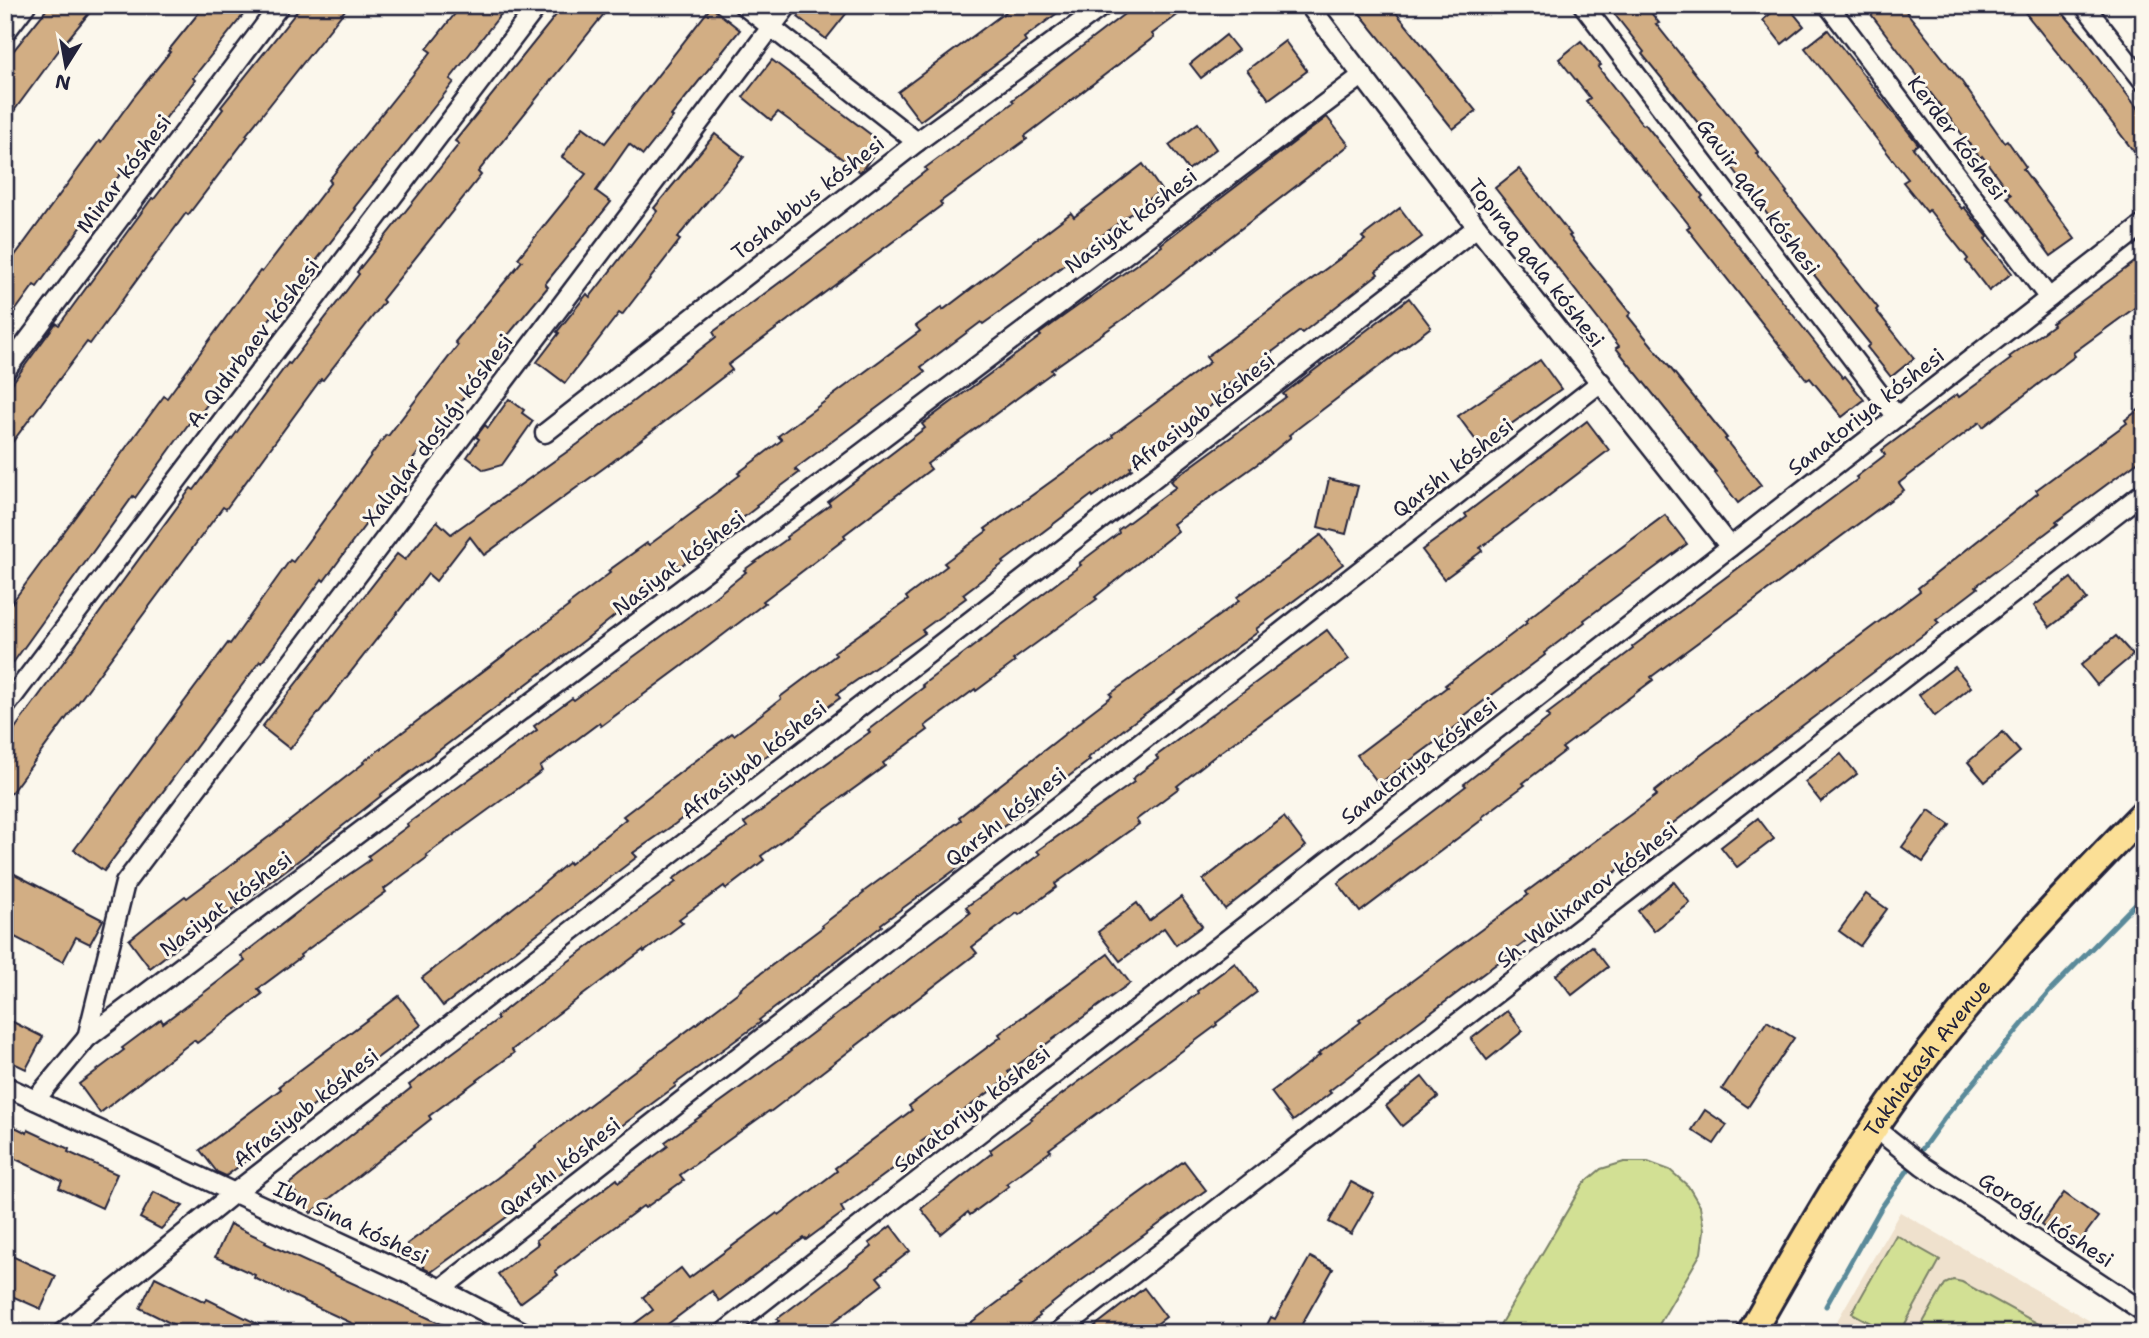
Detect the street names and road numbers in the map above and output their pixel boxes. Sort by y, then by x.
street label: Kerder kóshesi [1901,70,2013,206]
street label: Minar kóshesi [70,109,178,239]
street label: Gauir qala kóshesi [1690,113,1826,281]
street label: Toshabbus kóshesi [726,129,890,267]
street label: Nasiyat kóshesi [1059,162,1203,280]
street label: Topıraq qala kóshesi [1461,173,1611,353]
street label: A. Qıdırbaev kóshesi [180,253,326,433]
street label: Xalıqlar doslıǵı kóshesi [356,328,520,532]
street label: Sanatoriya kóshesi [1782,342,1950,482]
street label: Afrasiyab kóshesi [1123,346,1281,478]
street label: Qarshı kóshesi [1387,412,1519,524]
street label: Nasiyat kóshesi [607,504,751,622]
street label: Sanatoriya kóshesi [1335,691,1503,831]
street label: Afrasiyab kóshesi [675,694,833,826]
street label: Qarshı kóshesi [940,761,1072,873]
street label: Sh. Walixanov kóshesi [1491,815,1683,975]
street label: Nasiyat kóshesi [154,845,298,963]
street label: Takhiatash Avenue [1858,973,1997,1143]
street label: Sanatoriya kóshesi [888,1039,1056,1179]
street label: Afrasiyab kóshesi [227,1042,385,1174]
street label: Qarshı kóshesi [494,1111,626,1223]
street label: Goroǵlı kóshesi [1973,1166,2119,1274]
street label: Ibn Sina kóshesi [269,1175,433,1271]

